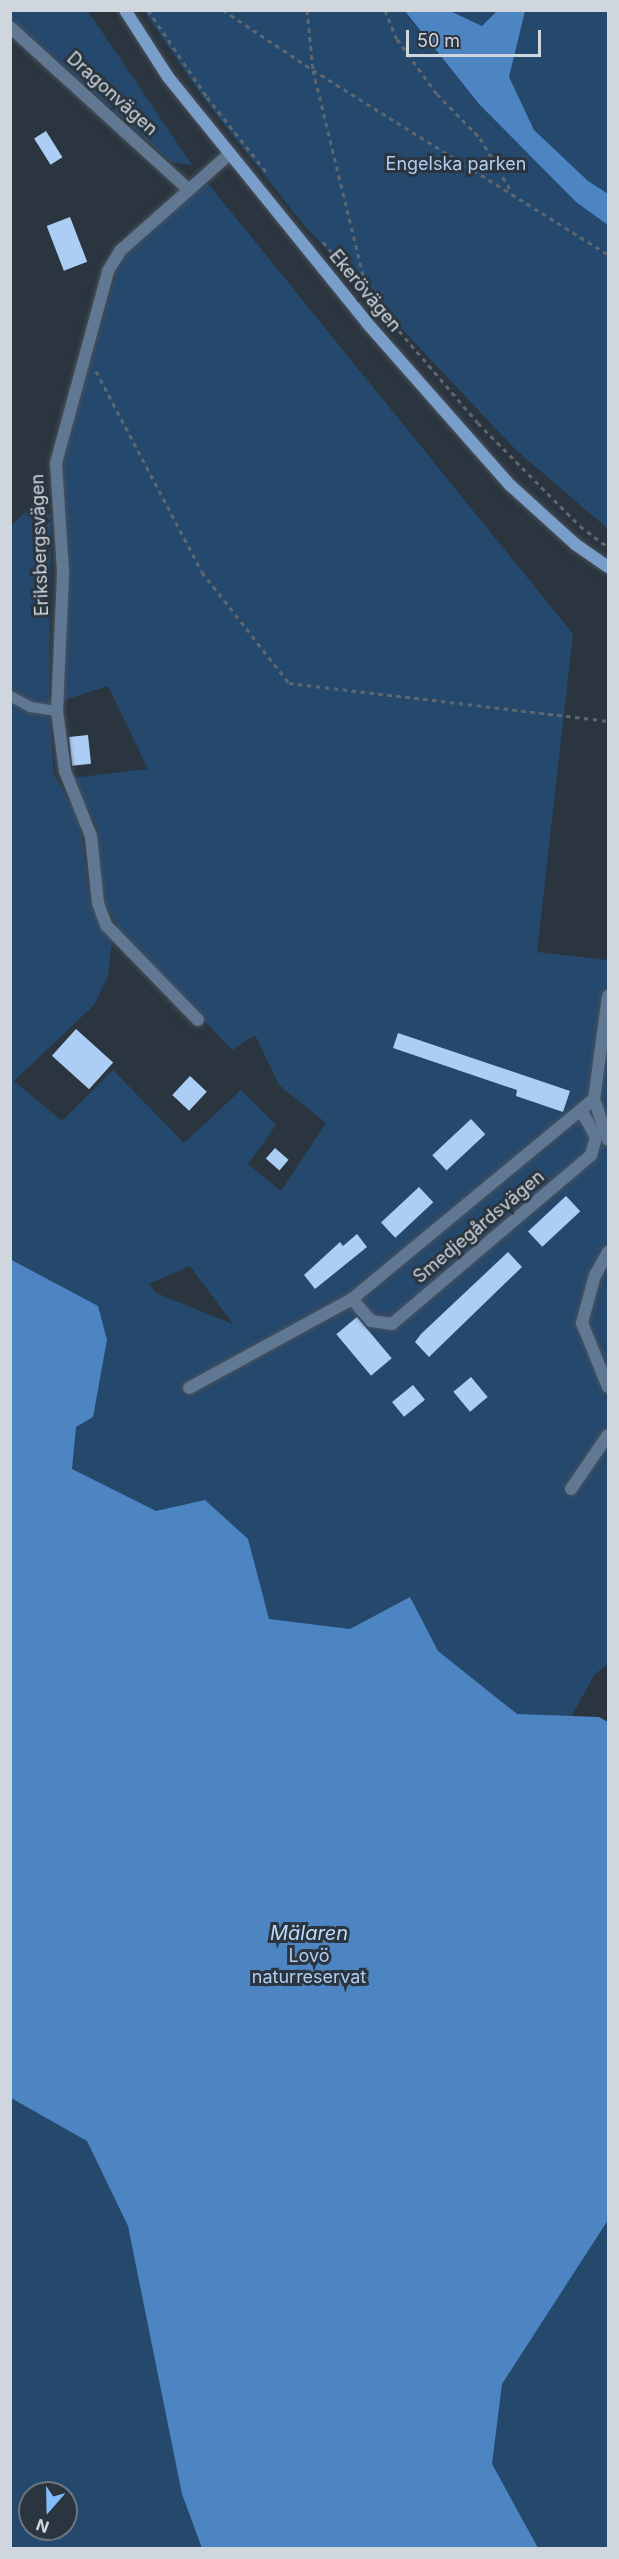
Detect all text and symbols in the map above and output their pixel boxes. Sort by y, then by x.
scale bar [409,18,544,56]
text: 50 m [417,30,460,51]
street label: Dragonvägen [62,48,162,140]
park label: Engelska parken [386,153,526,175]
street label: Ekerövägen [325,246,405,336]
street label: Eriksbergsvägen [27,473,53,617]
street label: Smedjegårdsvägen [409,1166,549,1288]
water label: Mälaren [270,1921,348,1945]
park label: Lovö naturreservat [252,1946,366,1988]
north arrow [18,2481,78,2541]
text: N [33,2515,52,2538]

